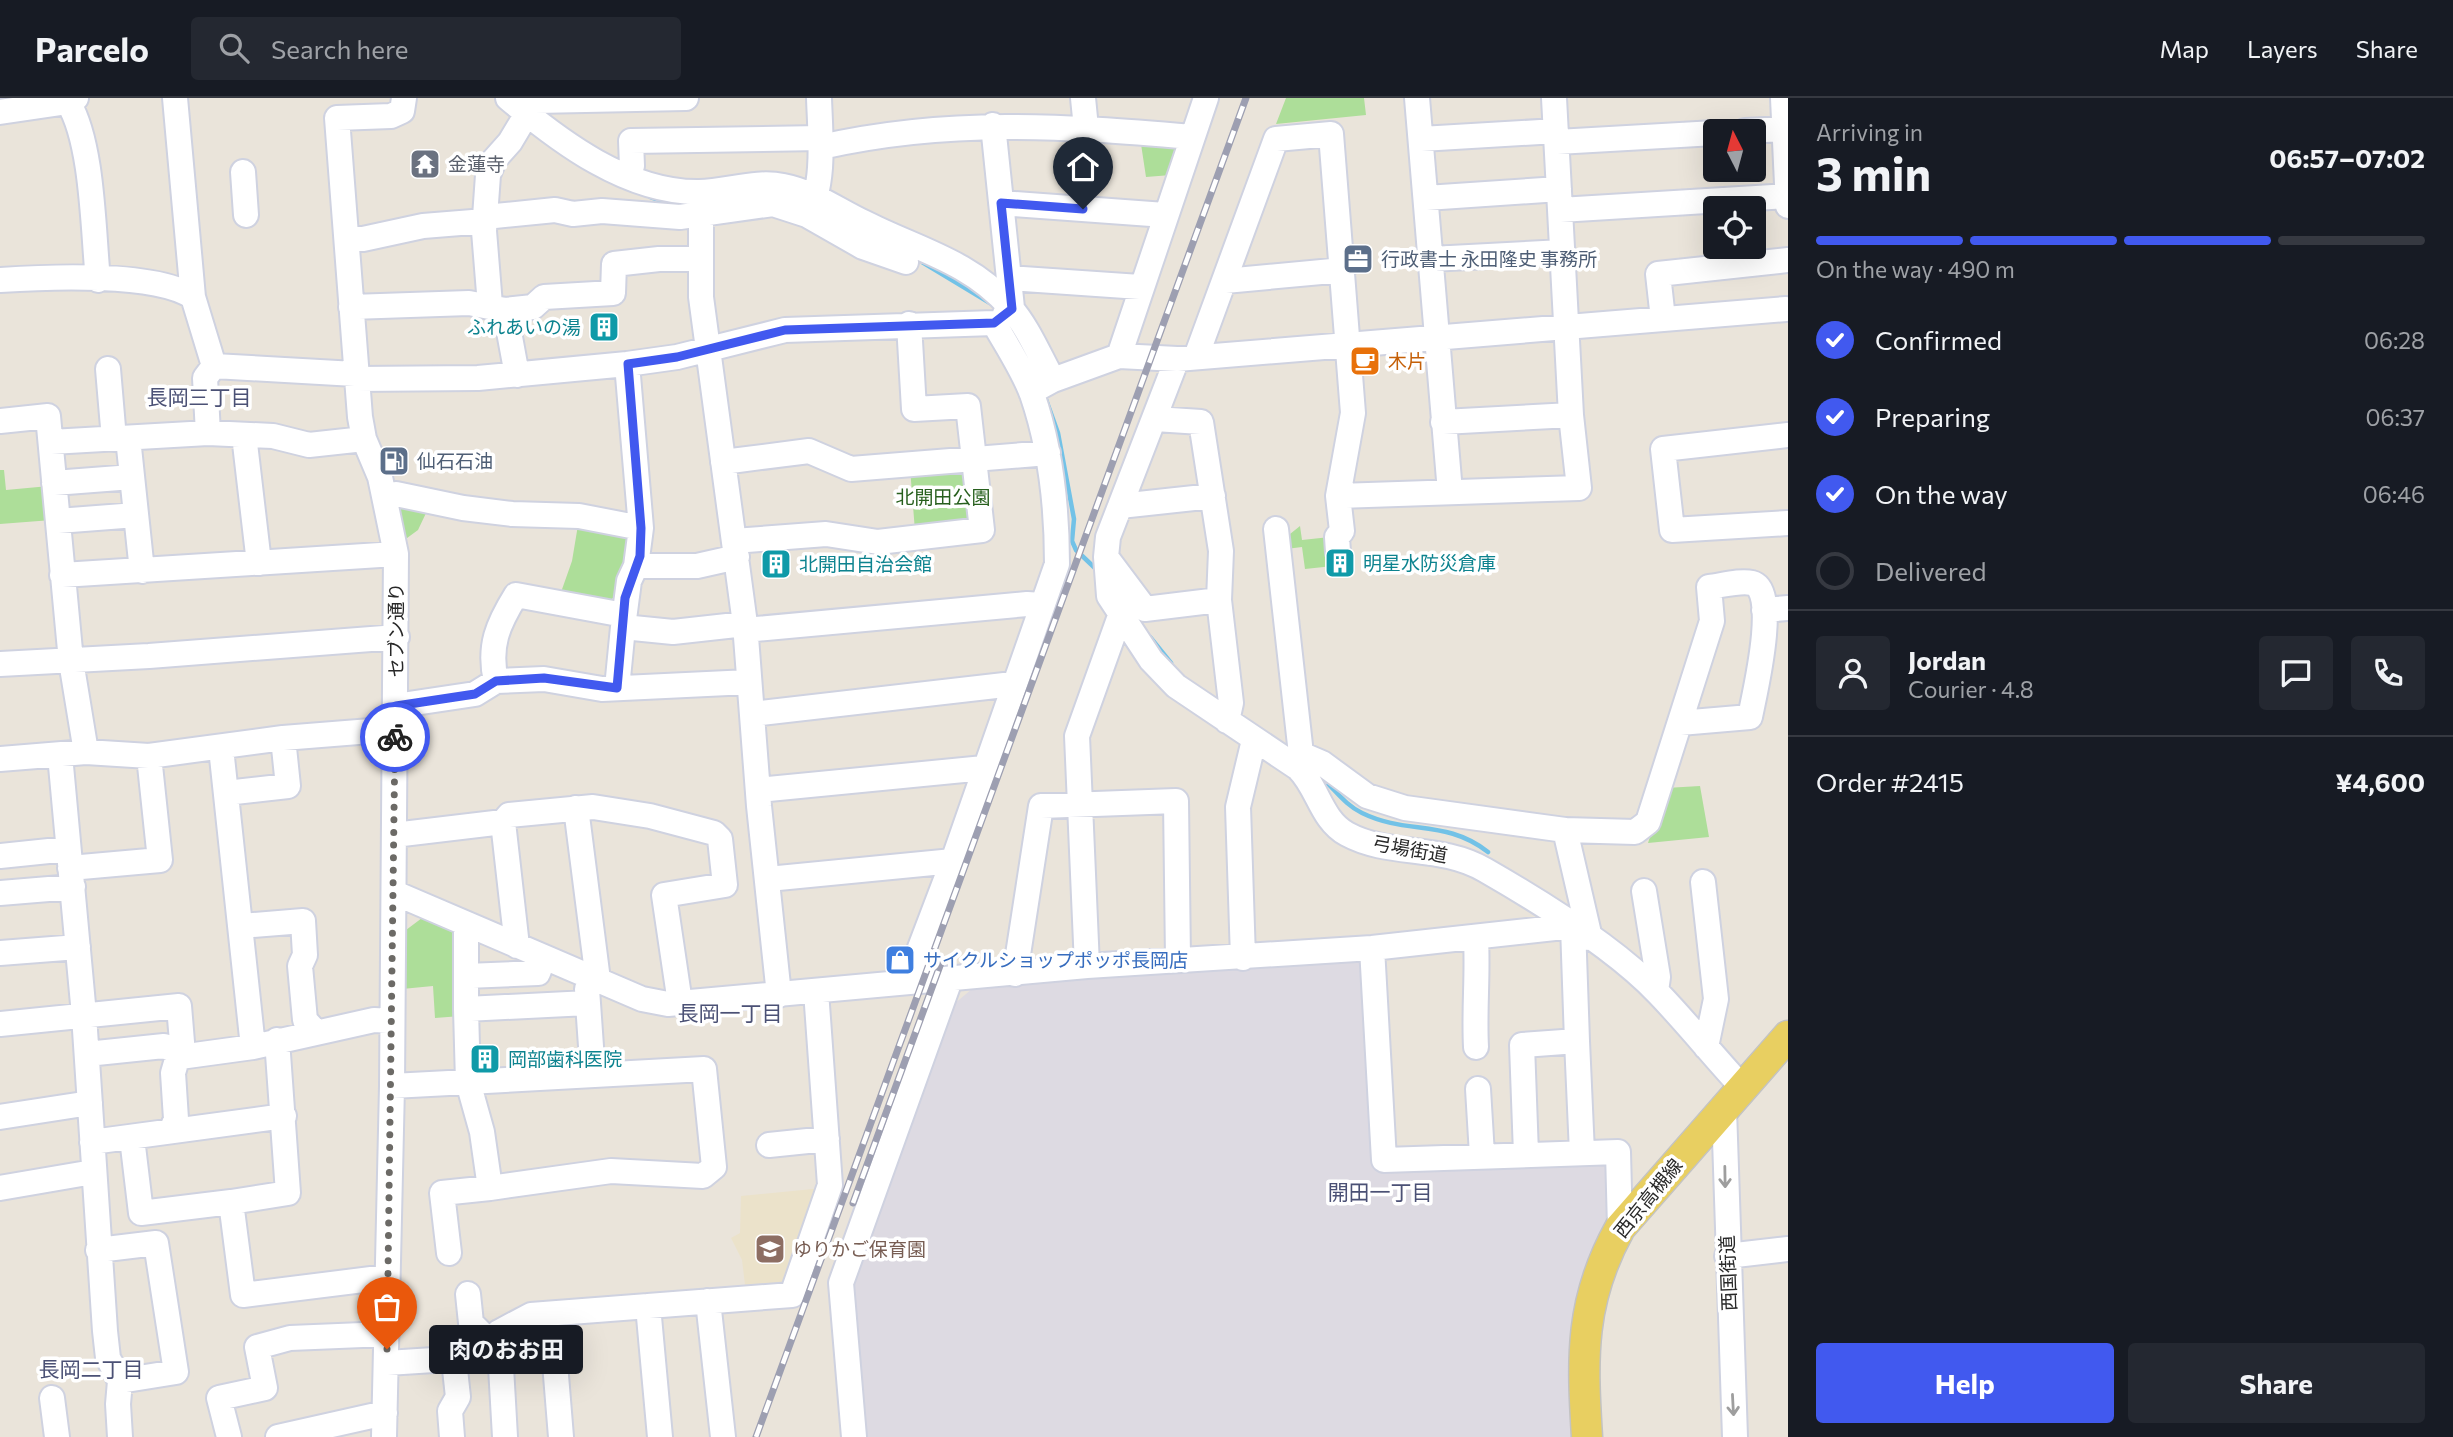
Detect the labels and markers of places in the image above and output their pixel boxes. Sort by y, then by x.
pin [1053,137,1113,209]
temple icon: 金蓮寺 [408,147,442,181]
place label: 金蓮寺 [448,152,505,175]
office icon: 行政書士 永田隆史 事務所 [1341,242,1375,276]
place label: 行政書士 永田隆史 事務所 [1381,247,1597,270]
building icon: ふれあいの湯 [587,310,621,344]
place label: ふれあいの湯 [467,315,581,338]
cafe icon: 木片 [1348,344,1382,378]
place label: 木片 [1388,349,1426,372]
fuel station icon: 仙石石油 [377,444,411,478]
place label: 仙石石油 [417,449,493,472]
building icon: 明星水防災倉庫 [1323,546,1357,580]
building icon: 北開田自治会館 [759,547,793,581]
place label: 明星水防災倉庫 [1363,551,1496,574]
place label: 北開田自治会館 [799,552,932,575]
shop icon: サイクルショップポッポ長岡店 [883,943,917,977]
place label: サイクルショップポッポ長岡店 [923,948,1188,971]
building icon: 岡部歯科医院 [468,1042,502,1076]
place label: 岡部歯科医院 [508,1047,622,1070]
school or university icon: ゆりかご保育園 [753,1232,787,1266]
place label: ゆりかご保育園 [793,1237,926,1260]
pin [357,1277,417,1349]
callout: 肉のおお田 [429,1324,583,1374]

